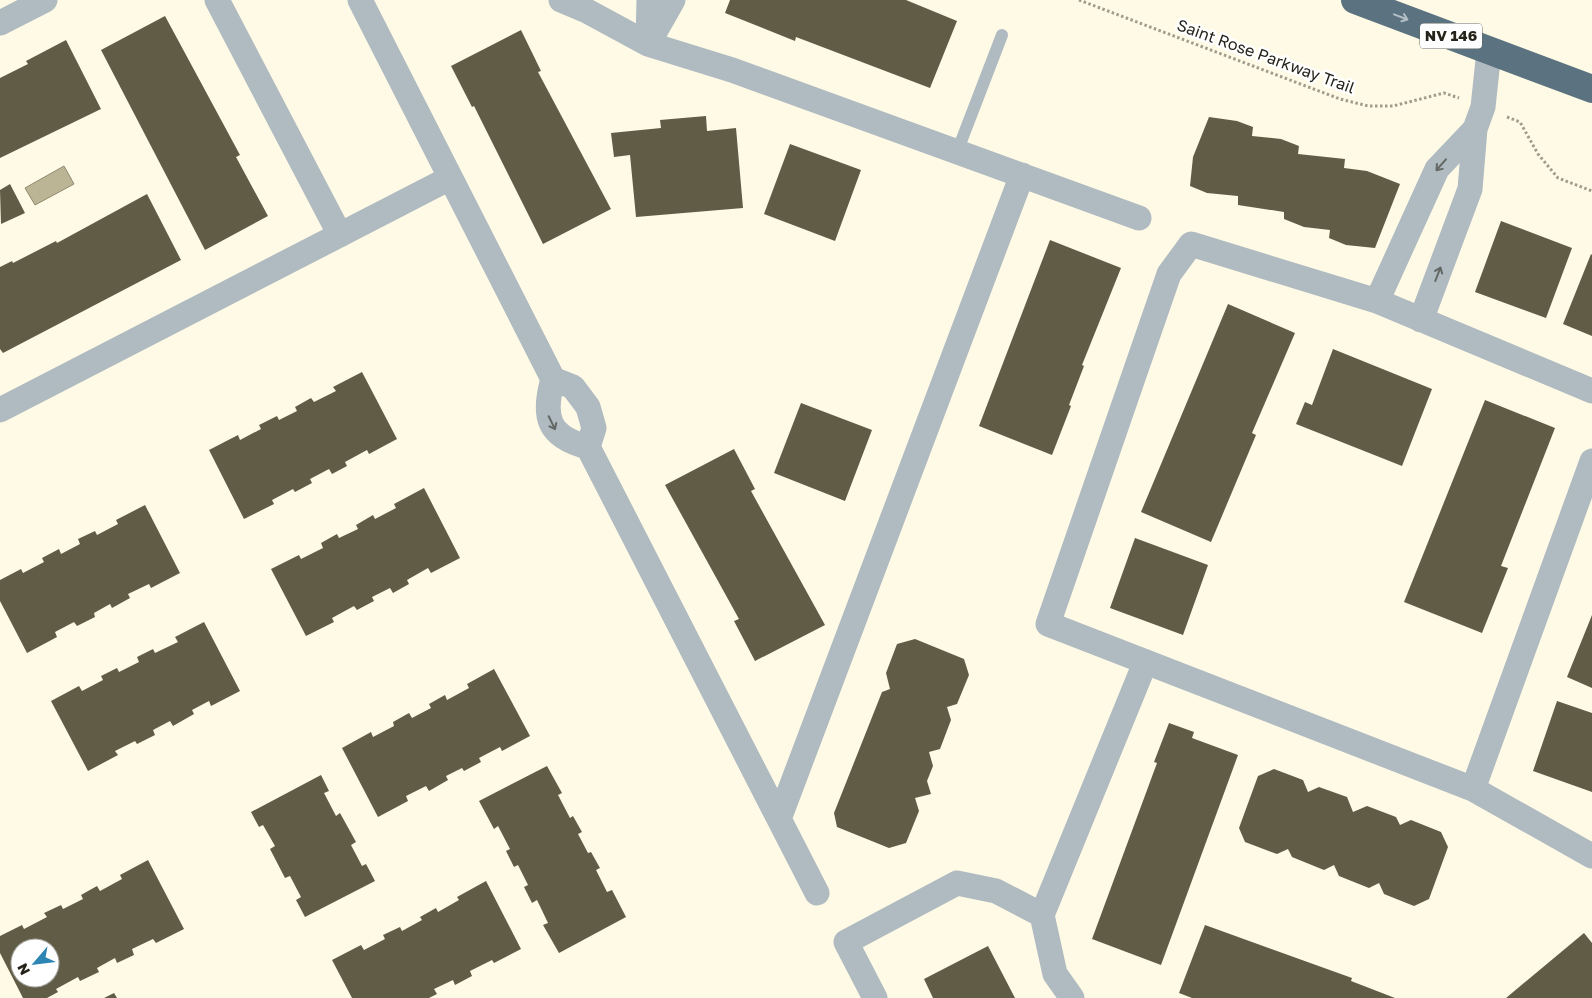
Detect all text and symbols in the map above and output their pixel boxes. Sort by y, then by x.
one-way arrow [1392,13,1408,22]
street label: Saint Rose Parkway Trail [1174,14,1358,98]
road number: NV 146 [1420,24,1482,48]
one-way arrow [1436,158,1447,171]
one-way arrow [1434,267,1443,282]
one-way arrow [548,415,557,430]
north arrow [10,938,60,988]
text: N [13,961,33,978]

